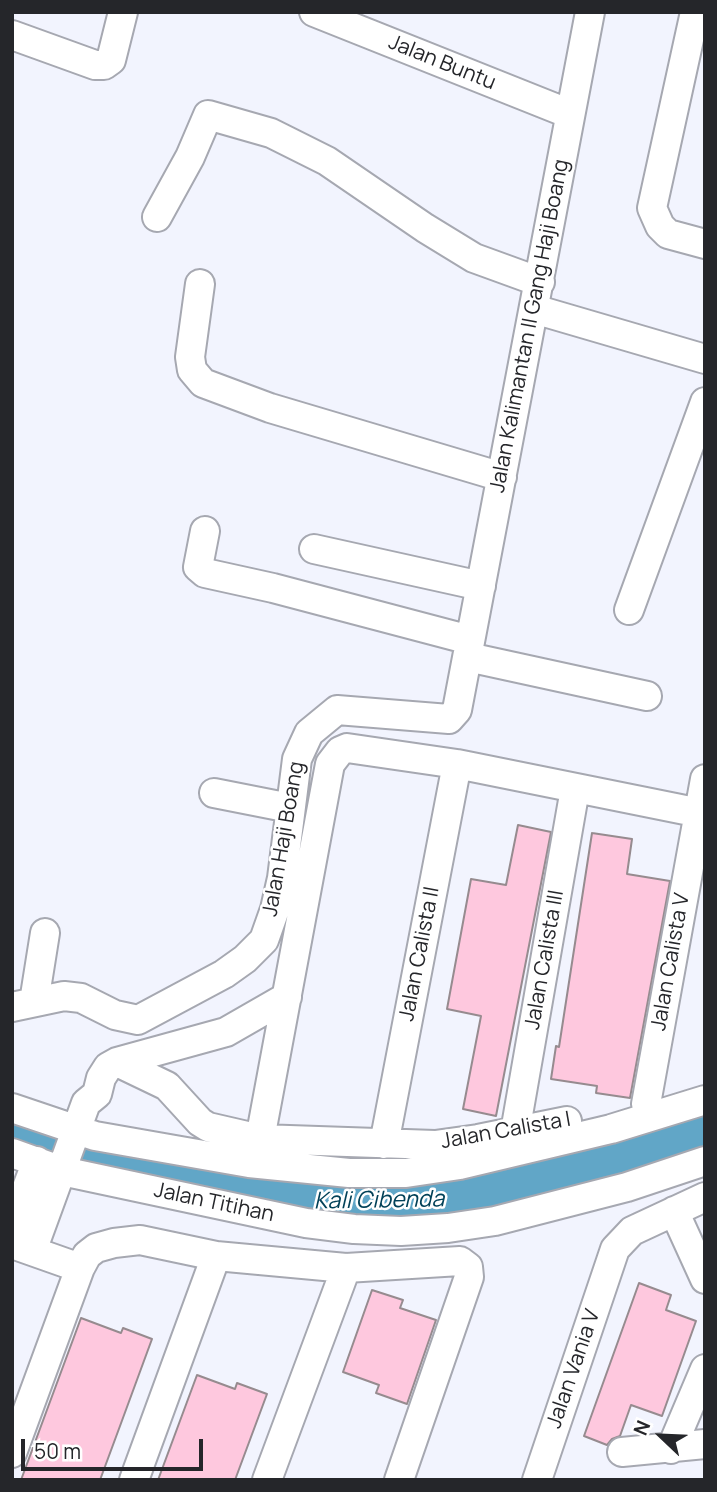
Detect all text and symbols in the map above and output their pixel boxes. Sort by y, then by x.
street label: Jalan Buntu [385,30,499,96]
street label: Jalan Kalimantan II Gang Haji Boang [485,157,575,495]
street label: Jalan Haji Boang [258,760,310,918]
street label: Jalan Calista II [395,885,445,1023]
street label: Jalan Calista III [520,888,570,1032]
street label: Jalan Calista V [647,891,695,1033]
street label: Jalan Calista I [439,1107,573,1155]
street label: Jalan Titihan [152,1178,276,1228]
water label: Kali Cibenda [314,1186,444,1216]
street label: Jalan Vania V [542,1306,606,1432]
north arrow [626,1401,696,1471]
text: N [627,1416,656,1439]
scale bar [24,1426,206,1470]
text: 50 m [34,1437,81,1465]

